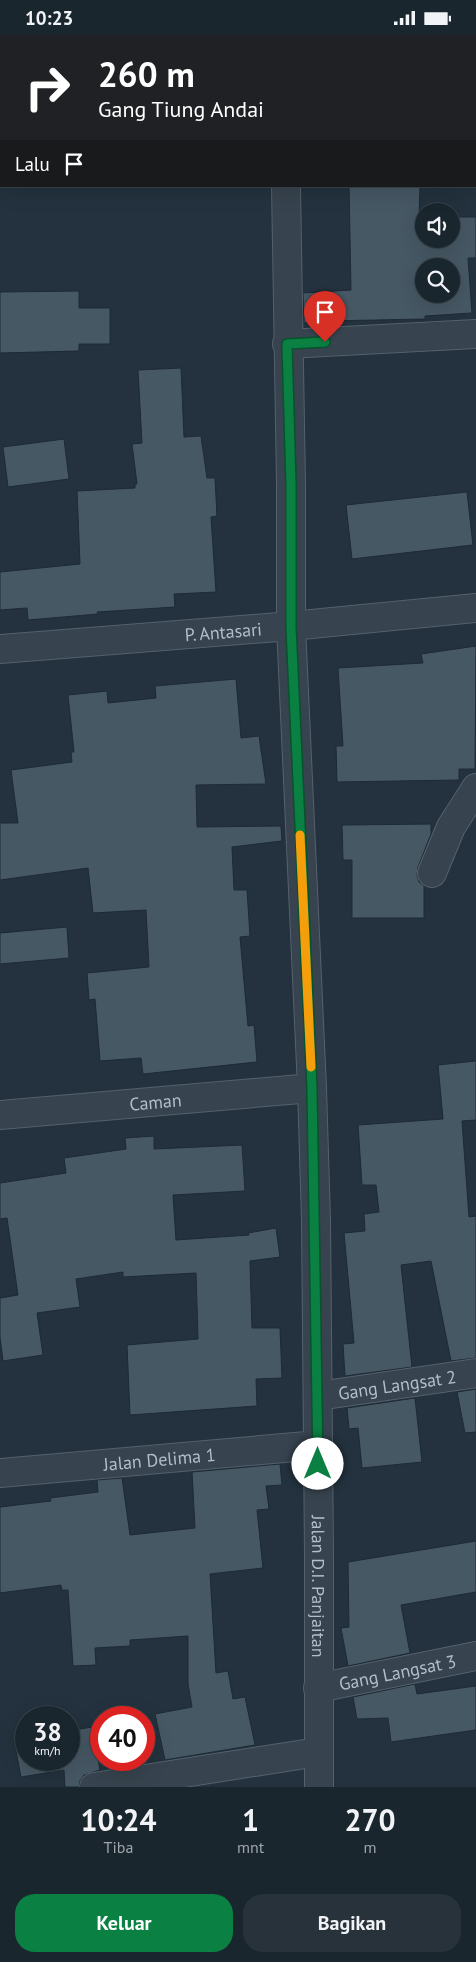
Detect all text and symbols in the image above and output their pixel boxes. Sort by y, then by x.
text: 10:23 [25,6,73,30]
text: 260 m [98,51,195,97]
icon: right [15,55,80,120]
text: Gang Tiung Andai [98,95,264,123]
icon: arrive [60,150,88,178]
text: Lalu [15,152,50,176]
map controls [415,203,460,303]
button: sound [415,203,460,248]
button: search [415,258,460,303]
pin [304,291,346,342]
icon: arrive [311,298,339,326]
street label: P. Antasari [184,617,263,646]
street label: Caman [128,1088,182,1115]
street label: Gang Langsat 2 [337,1365,458,1404]
position arrow [291,1437,343,1489]
street label: Jalan Delima 1 [101,1443,216,1475]
street label: Jalan D.I. Panjaitan [307,1514,331,1658]
street label: Gang Langsat 3 [337,1649,458,1695]
speed limit sign: 40 [90,1706,155,1771]
text: 38 [33,1716,62,1748]
text: km/h [34,1743,61,1758]
text: 10:24 [80,1800,157,1839]
text: 1 [242,1800,259,1839]
text: 270 [345,1800,396,1839]
text: Tiba [104,1837,133,1857]
text: mnt [237,1837,264,1857]
text: m [364,1837,377,1857]
button: Keluar [15,1894,233,1952]
button: Bagikan [243,1894,461,1952]

